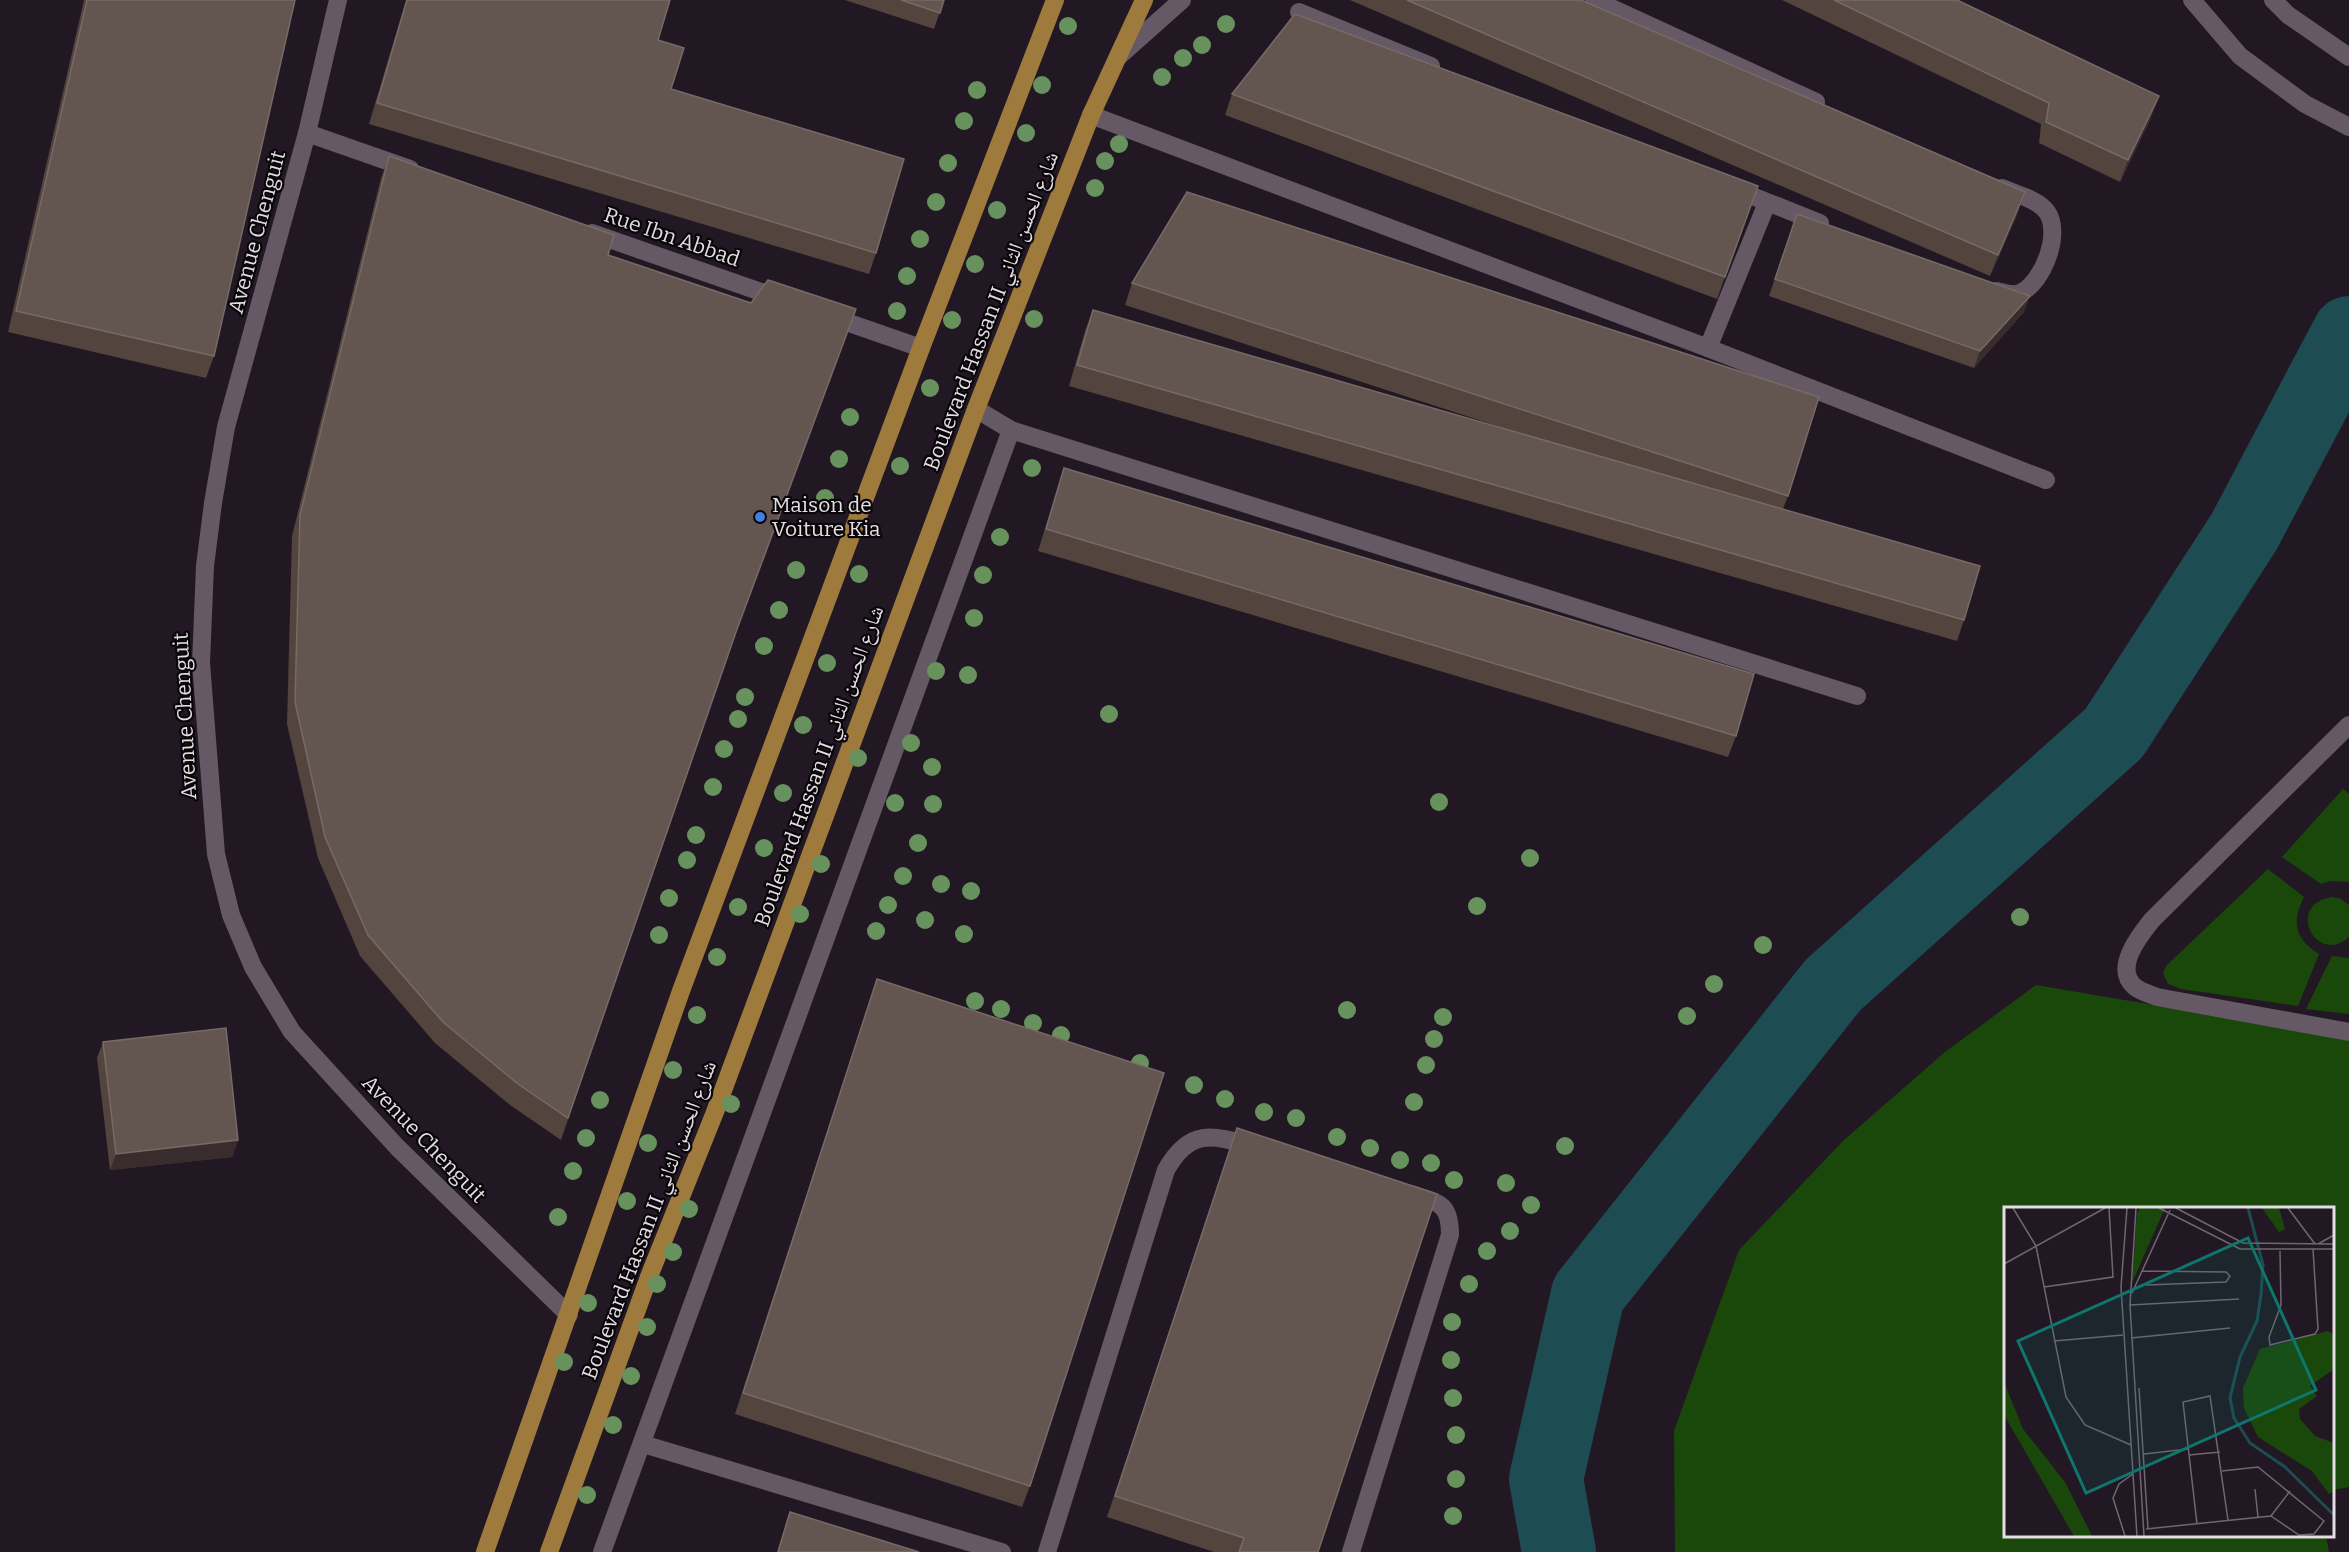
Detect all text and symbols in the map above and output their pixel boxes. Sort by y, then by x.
street label: Avenue Chenguit [223,147,291,316]
street label: Boulevard Hassan II شارع الحسن الثاني [918,148,1067,475]
street label: Rue Ibn Abbad [601,202,743,272]
place label: Maison de Voiture Kia [772,492,881,542]
marker: Maison de Voiture Kia [753,510,767,524]
street label: Boulevard Hassan II شارع الحسن الثاني [749,602,892,931]
street label: Avenue Chenguit [168,631,202,800]
street label: Boulevard Hassan II شارع الحسن الثاني [576,1057,725,1384]
street label: Avenue Chenguit [356,1070,492,1209]
inset map [2004,1207,2334,1537]

